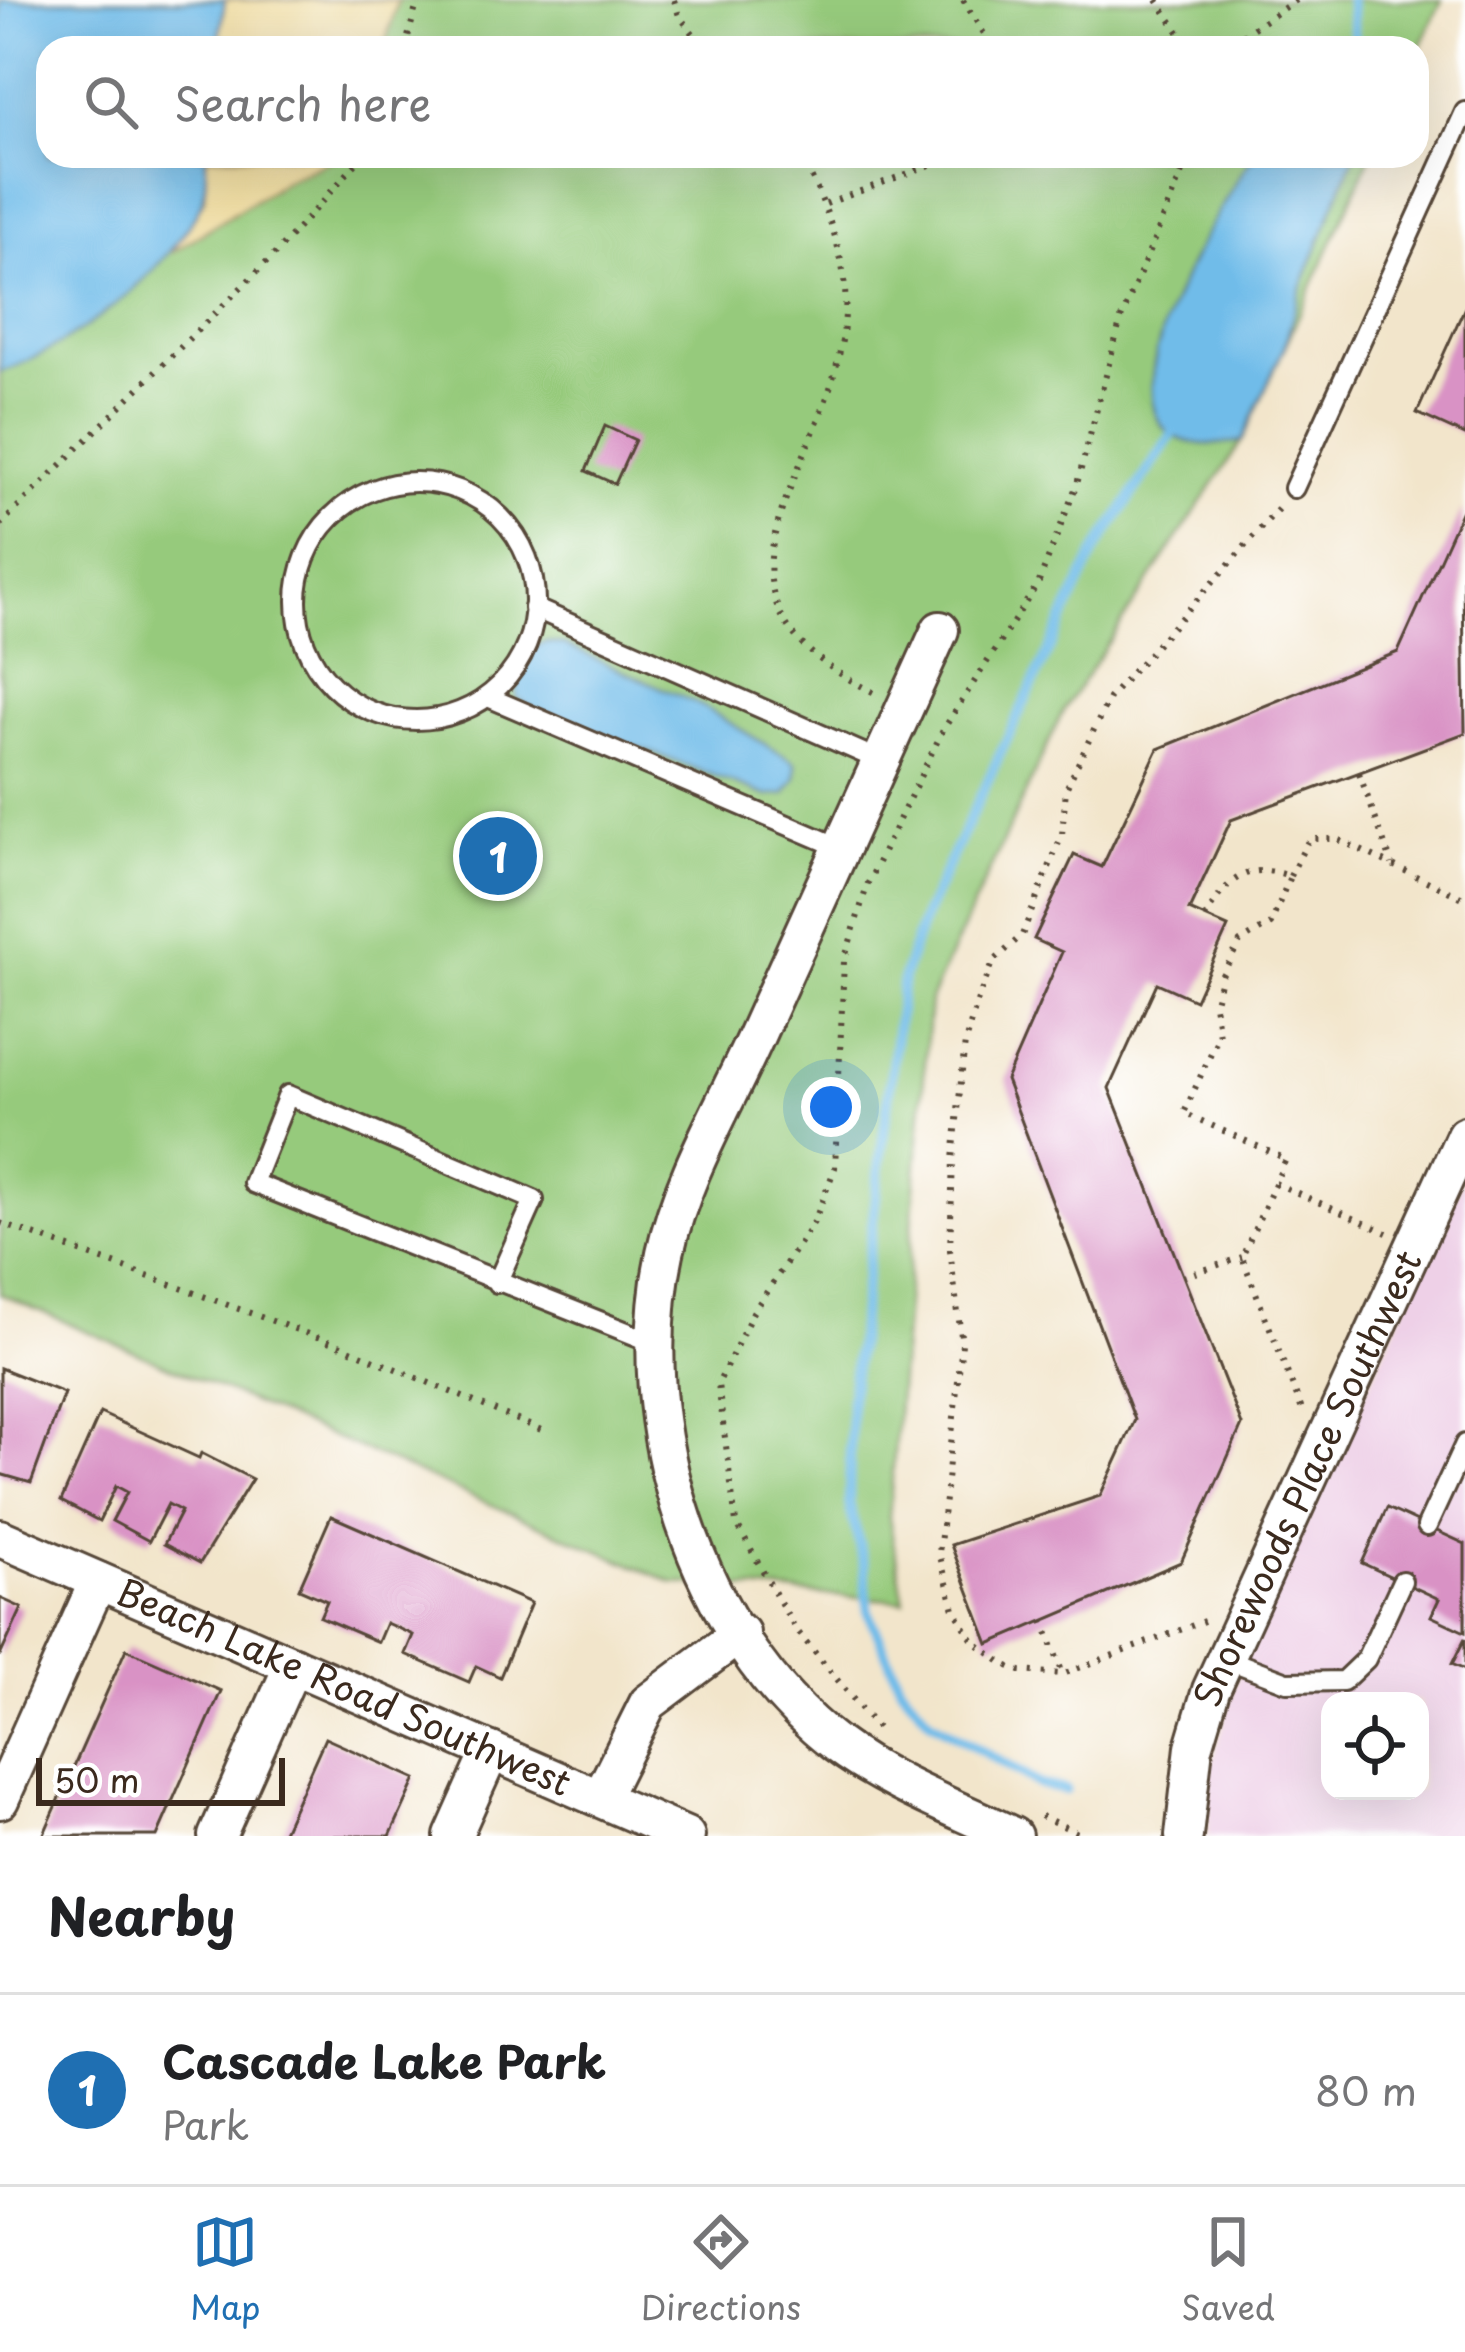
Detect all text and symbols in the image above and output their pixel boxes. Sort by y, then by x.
search box [36,36,1429,168]
text: Search here [174,68,431,136]
icon: search [78,69,144,135]
pin: 1 [459,811,537,901]
your location [801,1077,861,1137]
street label: Shorewoods Place Southwest [1178,1241,1434,1713]
street label: Beach Lake Road Southwest [109,1563,580,1808]
map controls [1321,1692,1429,1800]
button: locate [1321,1692,1429,1800]
scale bar [36,1752,285,1805]
text: 50 m [54,1754,140,1804]
text: Nearby [48,1876,235,1953]
text: Cascade Lake Park [162,2026,606,2094]
text: 1 [78,2060,96,2119]
text: 80 m [1315,2060,1417,2119]
text: Park [162,2094,249,2153]
tab: Map [190,2209,261,2331]
tab: Directions [641,2209,801,2331]
tab: Saved [1181,2209,1275,2331]

